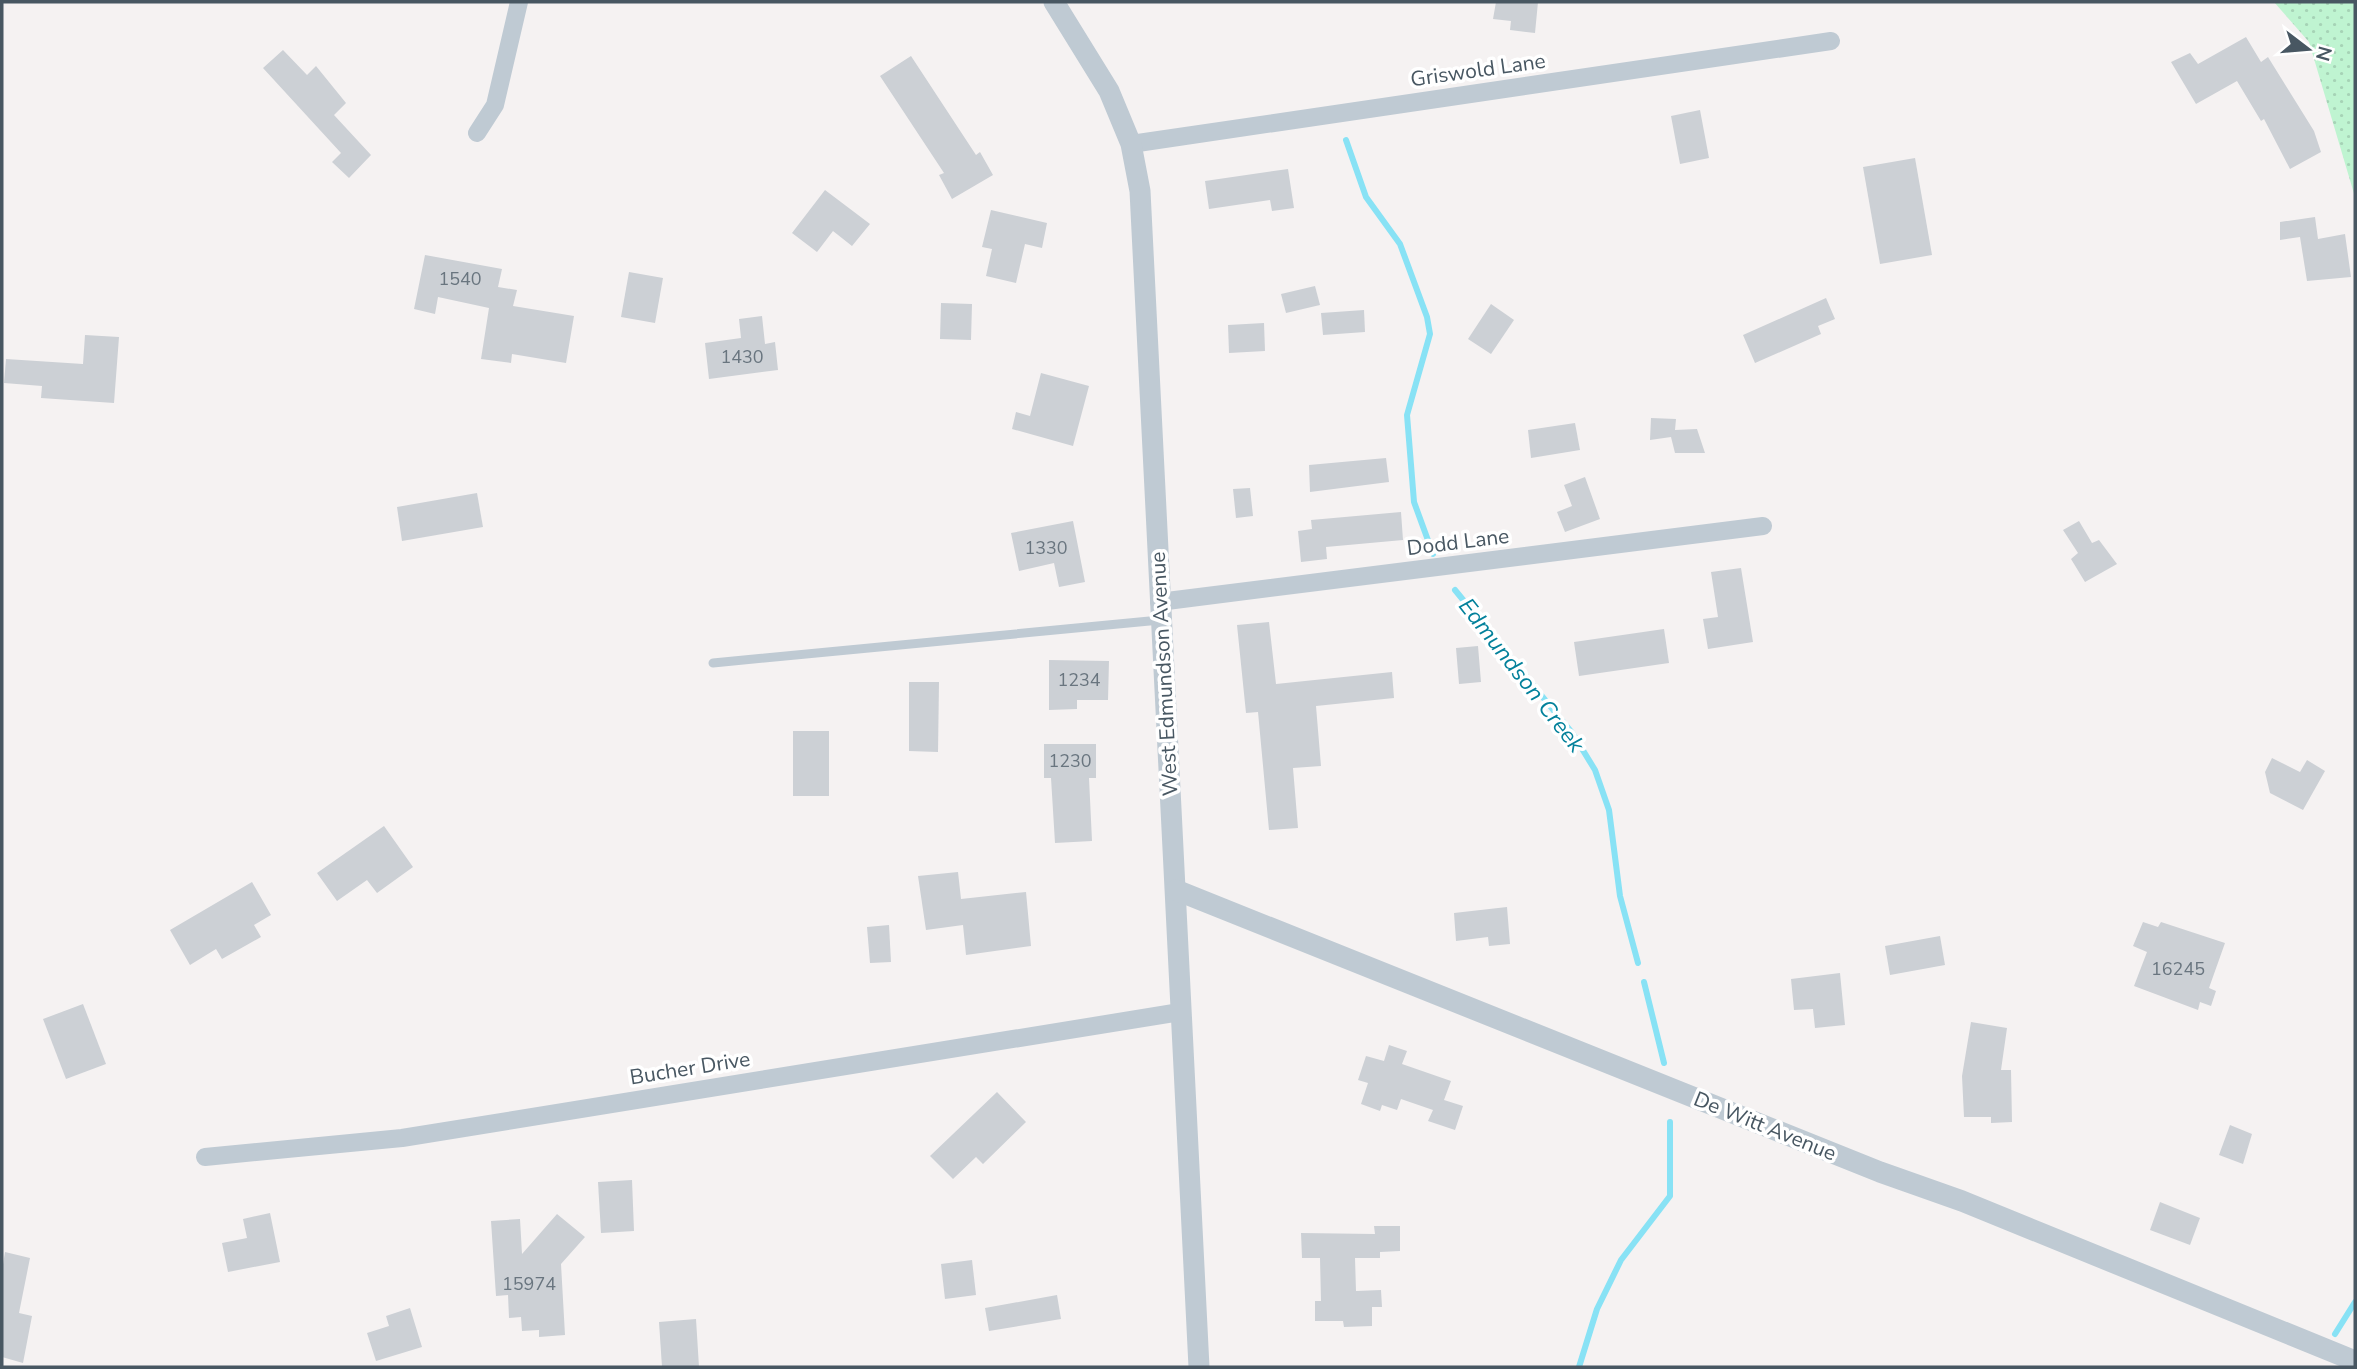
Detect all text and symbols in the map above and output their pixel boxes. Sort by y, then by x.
north arrow [2273,14,2343,84]
text: N [2309,43,2338,64]
street label: Griswold Lane [1409,47,1547,93]
house number: 1540 [438,267,482,291]
house number: 1430 [720,345,764,369]
street label: Dodd Lane [1405,522,1511,562]
house number: 1330 [1024,536,1068,560]
street label: West Edmundson Avenue [1144,551,1184,797]
water label: Edmundson Creek [1451,592,1592,759]
house number: 1234 [1057,668,1101,692]
house number: 1230 [1048,749,1092,773]
house number: 16245 [2151,957,2205,981]
street label: Bucher Drive [628,1045,752,1091]
street label: De Witt Avenue [1690,1085,1840,1167]
house number: 15974 [502,1272,556,1296]

